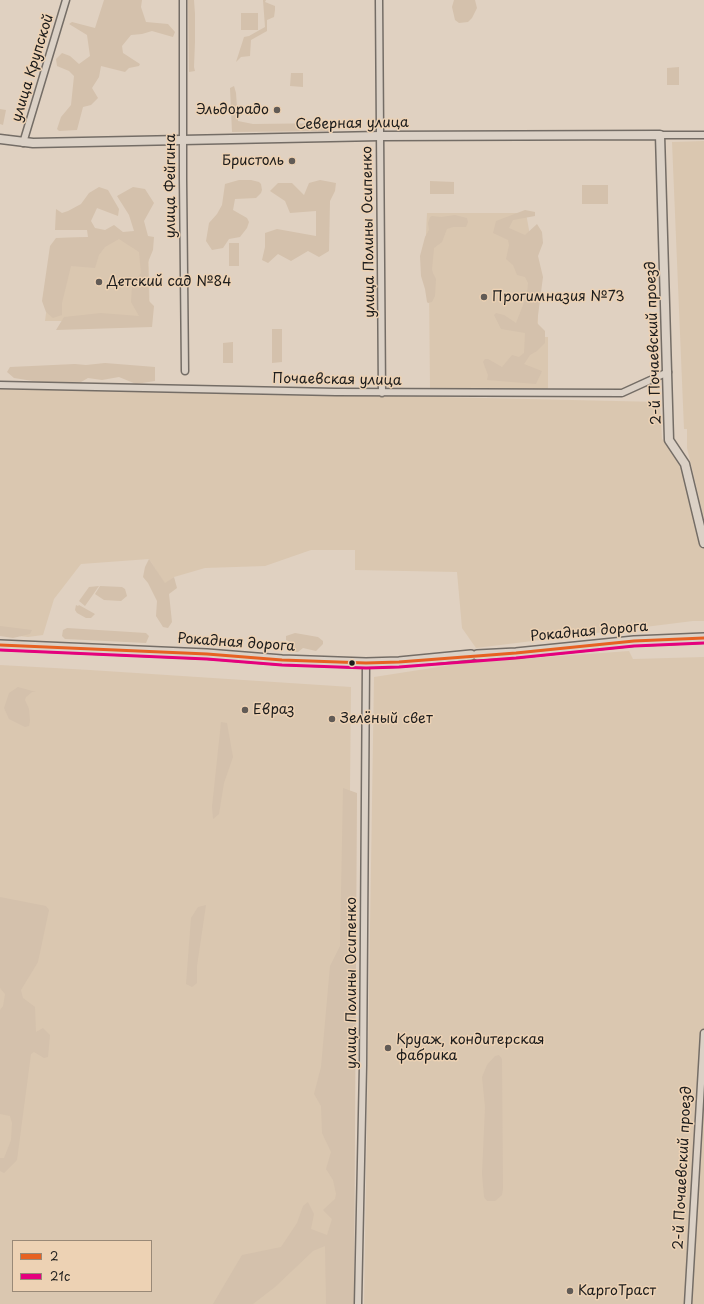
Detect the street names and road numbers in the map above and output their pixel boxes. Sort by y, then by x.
street label: улица Крупской [9,12,57,124]
street label: Северная улица [295,115,409,133]
street label: улица Фейгина [163,134,179,238]
street label: улица Полины Осипенко [359,146,379,318]
street label: 2-й Почаевский проезд [643,261,665,425]
street label: Почаевская улица [272,370,402,390]
street label: Рокадная дорога [530,618,648,646]
street label: Рокадная дорога [177,631,295,655]
street label: улица Полины Осипенко [344,897,360,1069]
street label: 2-й Почаевский проезд [670,1086,696,1250]

